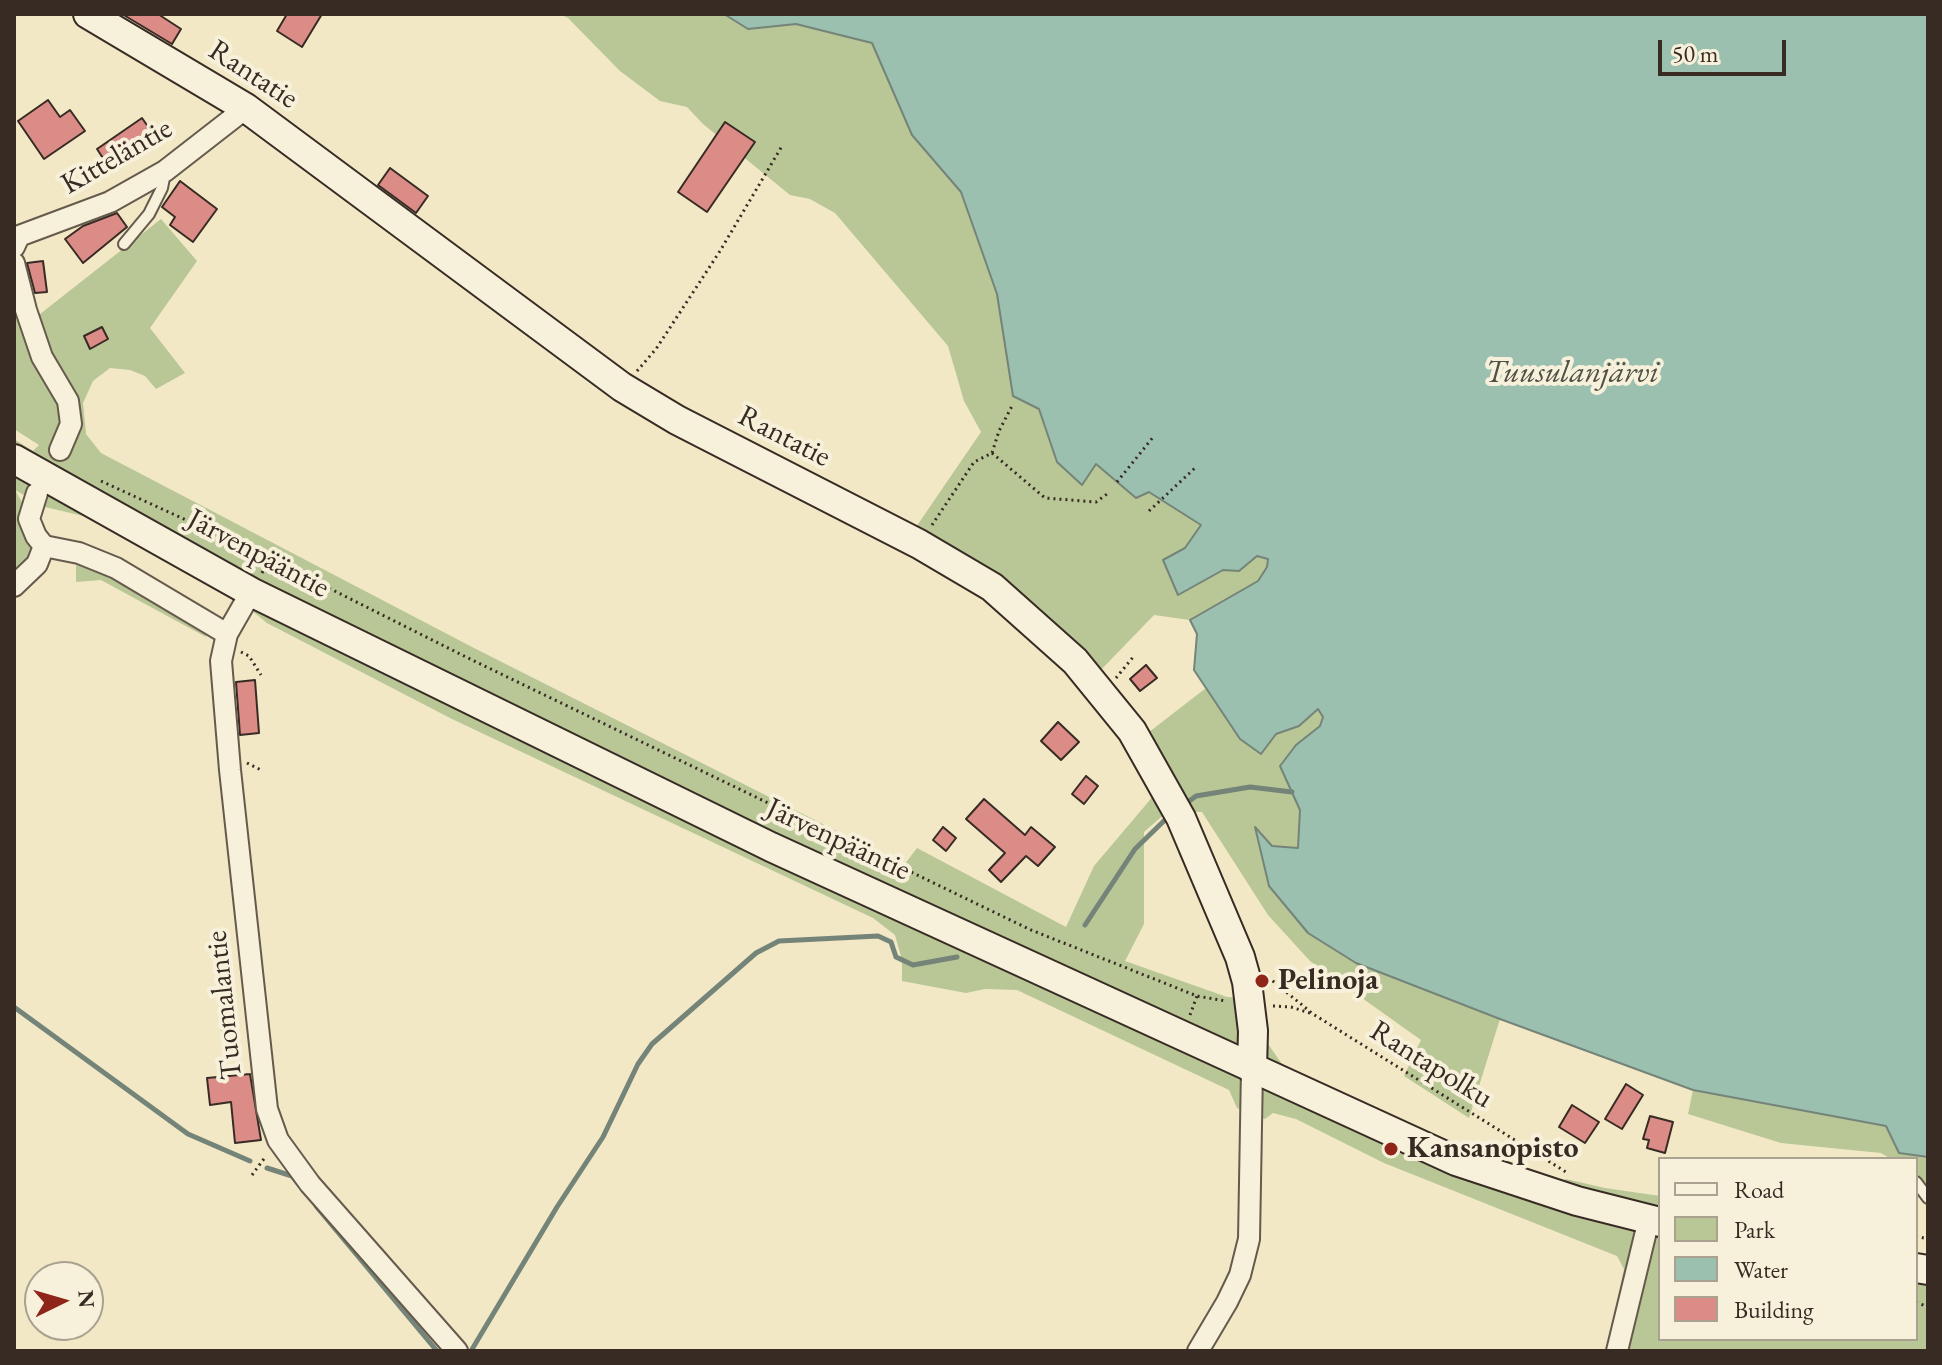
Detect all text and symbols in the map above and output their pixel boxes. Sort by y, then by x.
scale bar [1662,24,1790,74]
street label: Rantatie [202,33,304,117]
text: 50 m [1672,38,1719,69]
street label: Kitteläntie [55,111,179,203]
water label: Tuusulanjärvi [1485,354,1659,392]
street label: Rantatie [732,398,836,476]
street label: Järvenpääntie [181,502,335,606]
street label: Järvenpääntie [760,791,916,889]
street label: Tuomalantie [199,929,251,1081]
place label: Pelinoja [1278,963,1378,999]
marker: Pelinoja [1253,972,1271,990]
street label: Rantapolku [1363,1013,1499,1117]
place label: Kansanopisto [1407,1131,1579,1167]
marker: Kansanopisto [1382,1140,1400,1158]
legend [1658,1157,1918,1341]
text: Road [1734,1174,1784,1205]
text: Park [1734,1214,1775,1245]
text: Water [1734,1254,1788,1285]
north arrow [24,1261,104,1341]
text: N [71,1289,102,1309]
text: Building [1734,1294,1814,1325]

